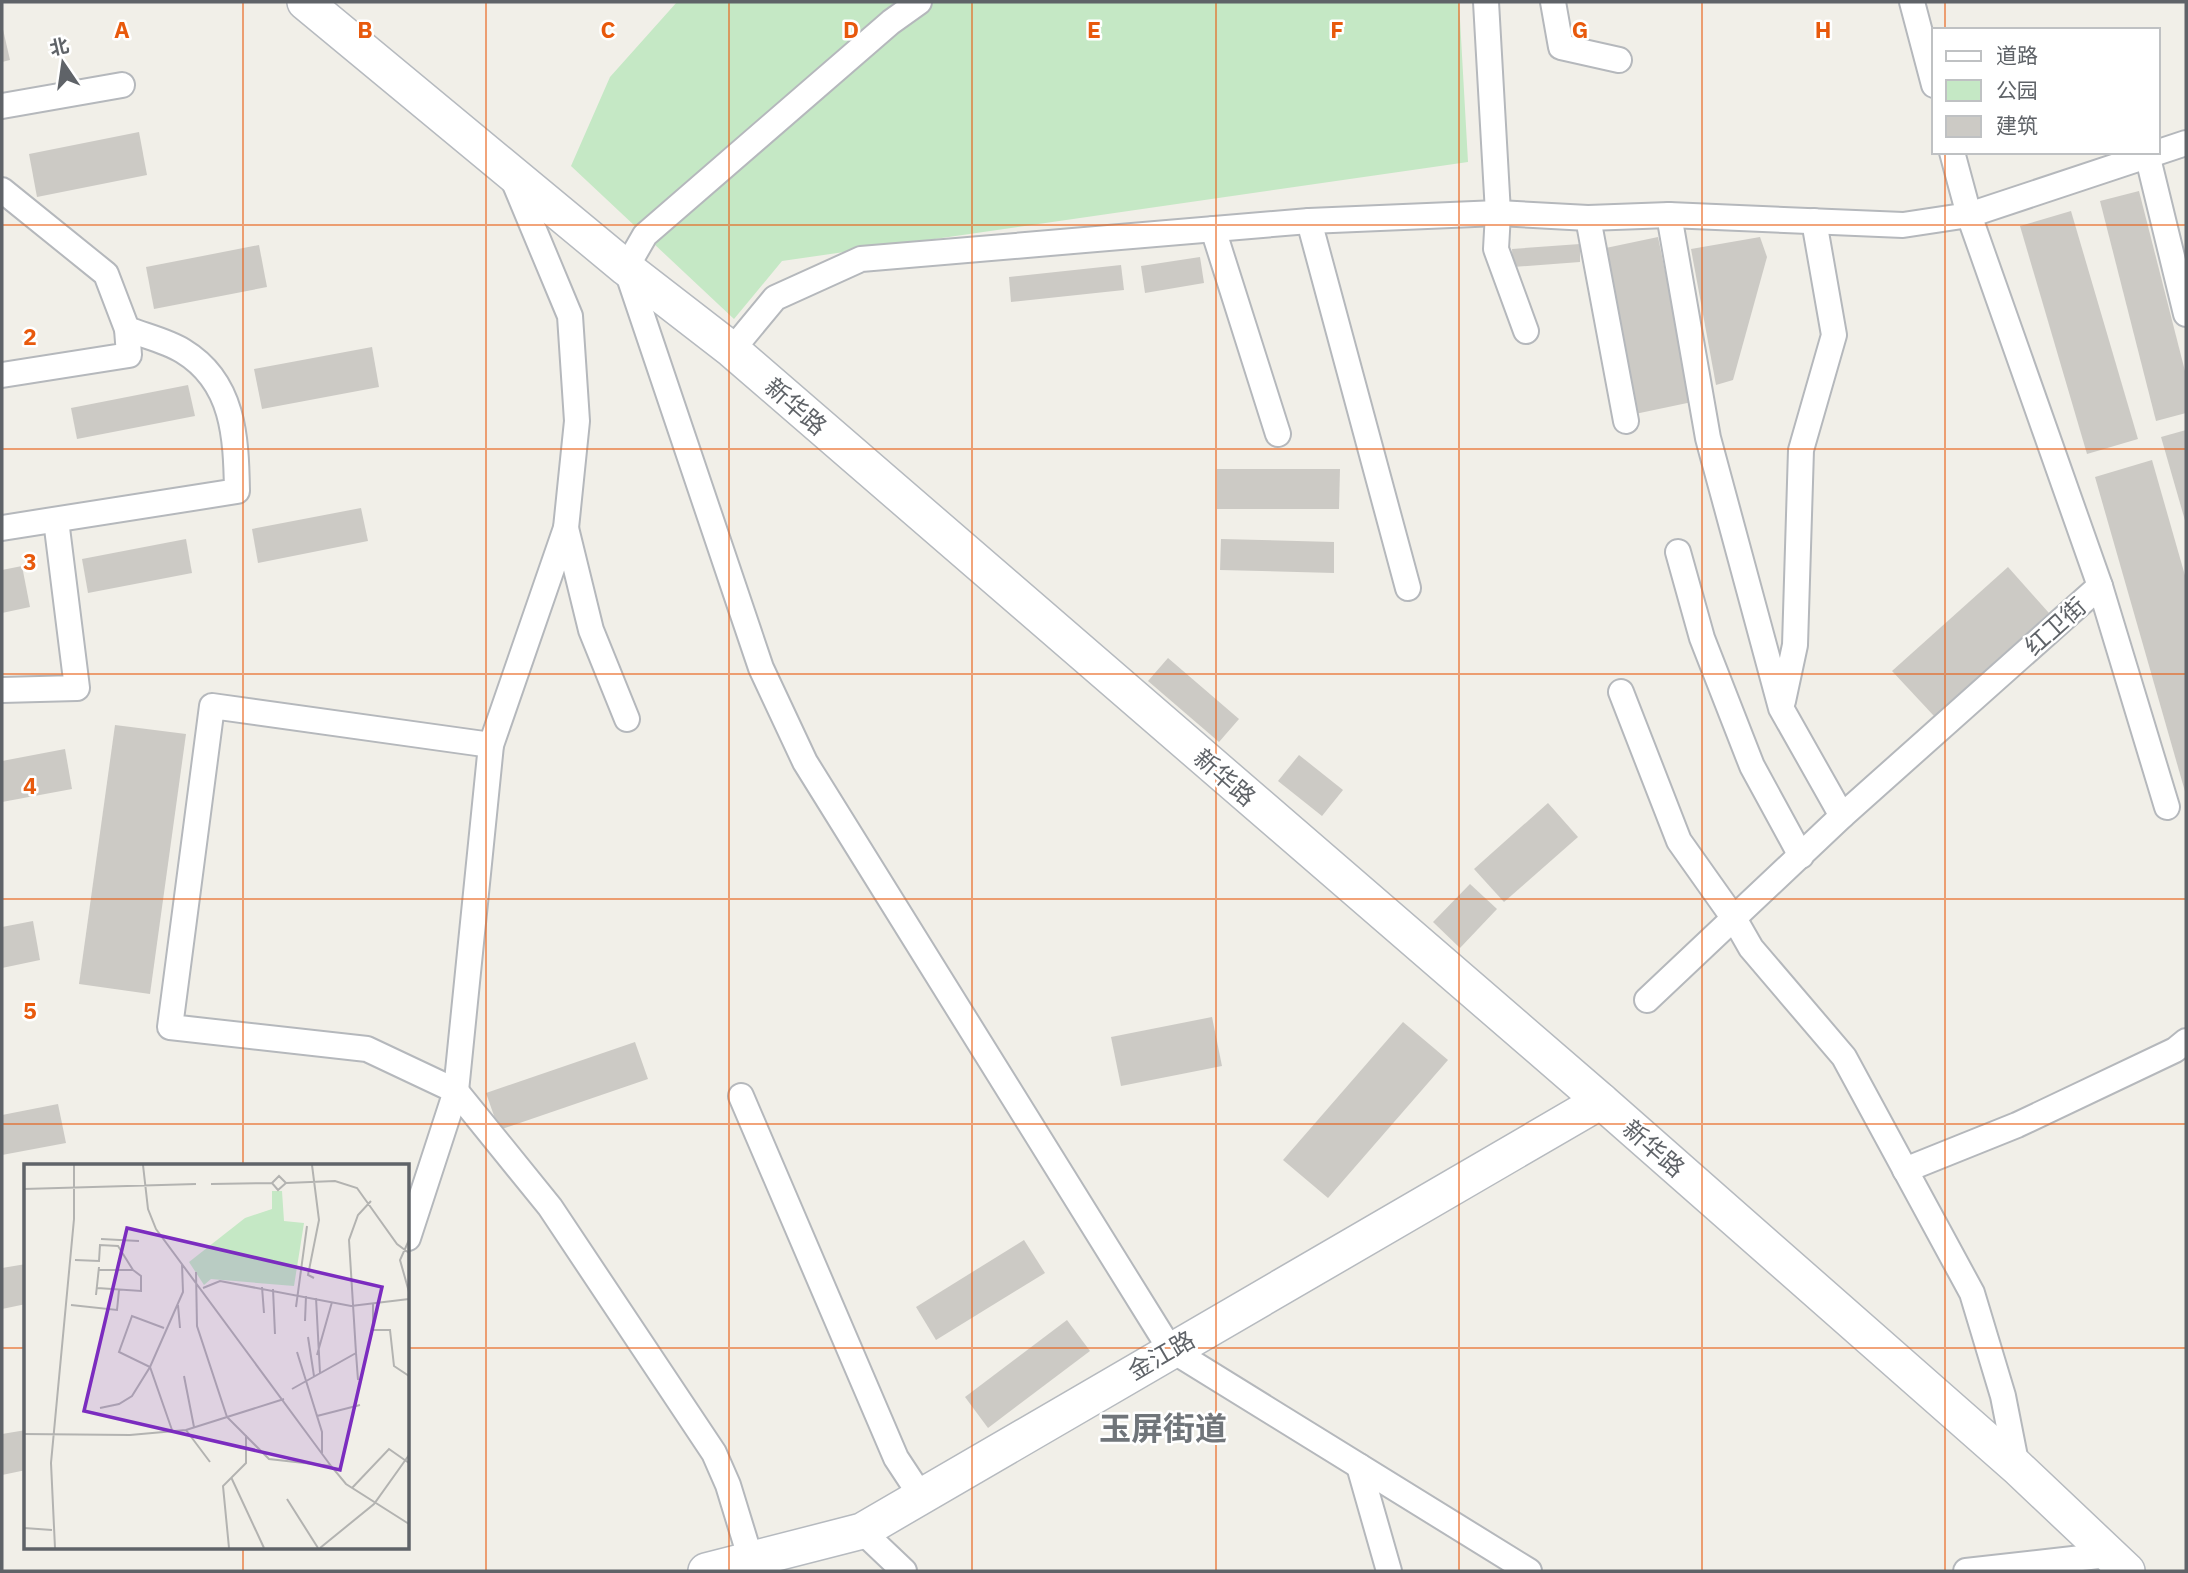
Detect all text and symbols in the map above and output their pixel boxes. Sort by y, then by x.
text: A [114,14,130,44]
text: B [357,14,373,44]
text: C [601,14,616,44]
text: D [843,14,859,44]
text: E [1087,14,1101,44]
text: F [1330,14,1344,44]
text: G [1572,14,1588,44]
text: H [1815,14,1831,44]
north arrow [28,28,98,98]
legend [1932,28,2160,154]
text: 北 [47,33,71,60]
text: 道路 [1996,41,2038,69]
text: 公园 [1996,76,2038,104]
text: 建筑 [1996,111,2038,139]
text: 2 [23,321,37,351]
street label: 新华路 [758,370,834,442]
text: 3 [23,546,37,576]
street label: 红卫街 [2018,590,2092,662]
street label: 新华路 [1187,741,1263,813]
text: 4 [23,770,37,800]
text: 5 [23,995,37,1025]
street label: 新华路 [1616,1112,1692,1184]
inset map [24,1164,410,1548]
street label: 金江路 [1122,1323,1200,1387]
district label: 玉屏街道 [1099,1407,1227,1449]

